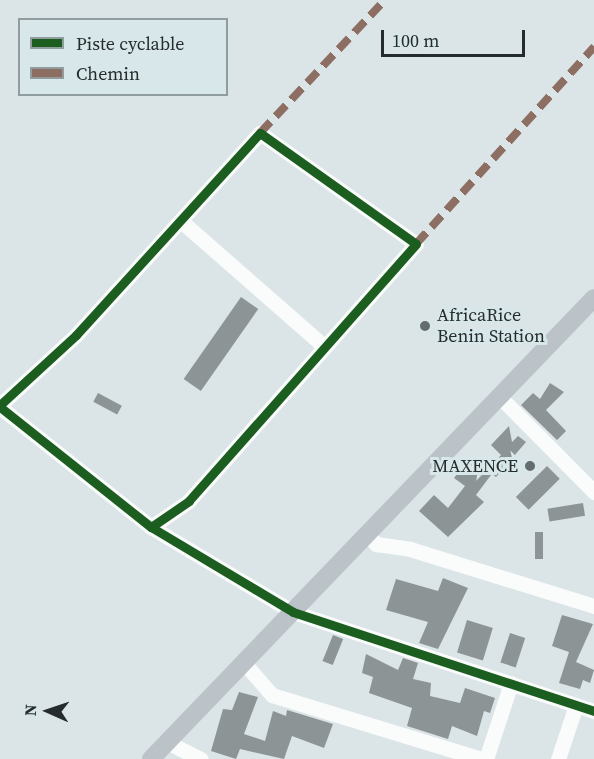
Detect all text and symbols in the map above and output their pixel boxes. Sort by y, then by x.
legend [18,18,228,96]
scale bar [384,18,528,56]
text: 100 m [392,28,439,53]
text: Piste cyclable [76,31,185,56]
text: Chemin [76,61,140,86]
place label: AfricaRice Benin Station [437,305,545,348]
marker: AfricaRice Benin Station [418,319,432,333]
place label: MAXENCE [432,455,518,477]
marker: MAXENCE [523,459,537,473]
north arrow [18,681,78,741]
text: N [19,704,41,716]

